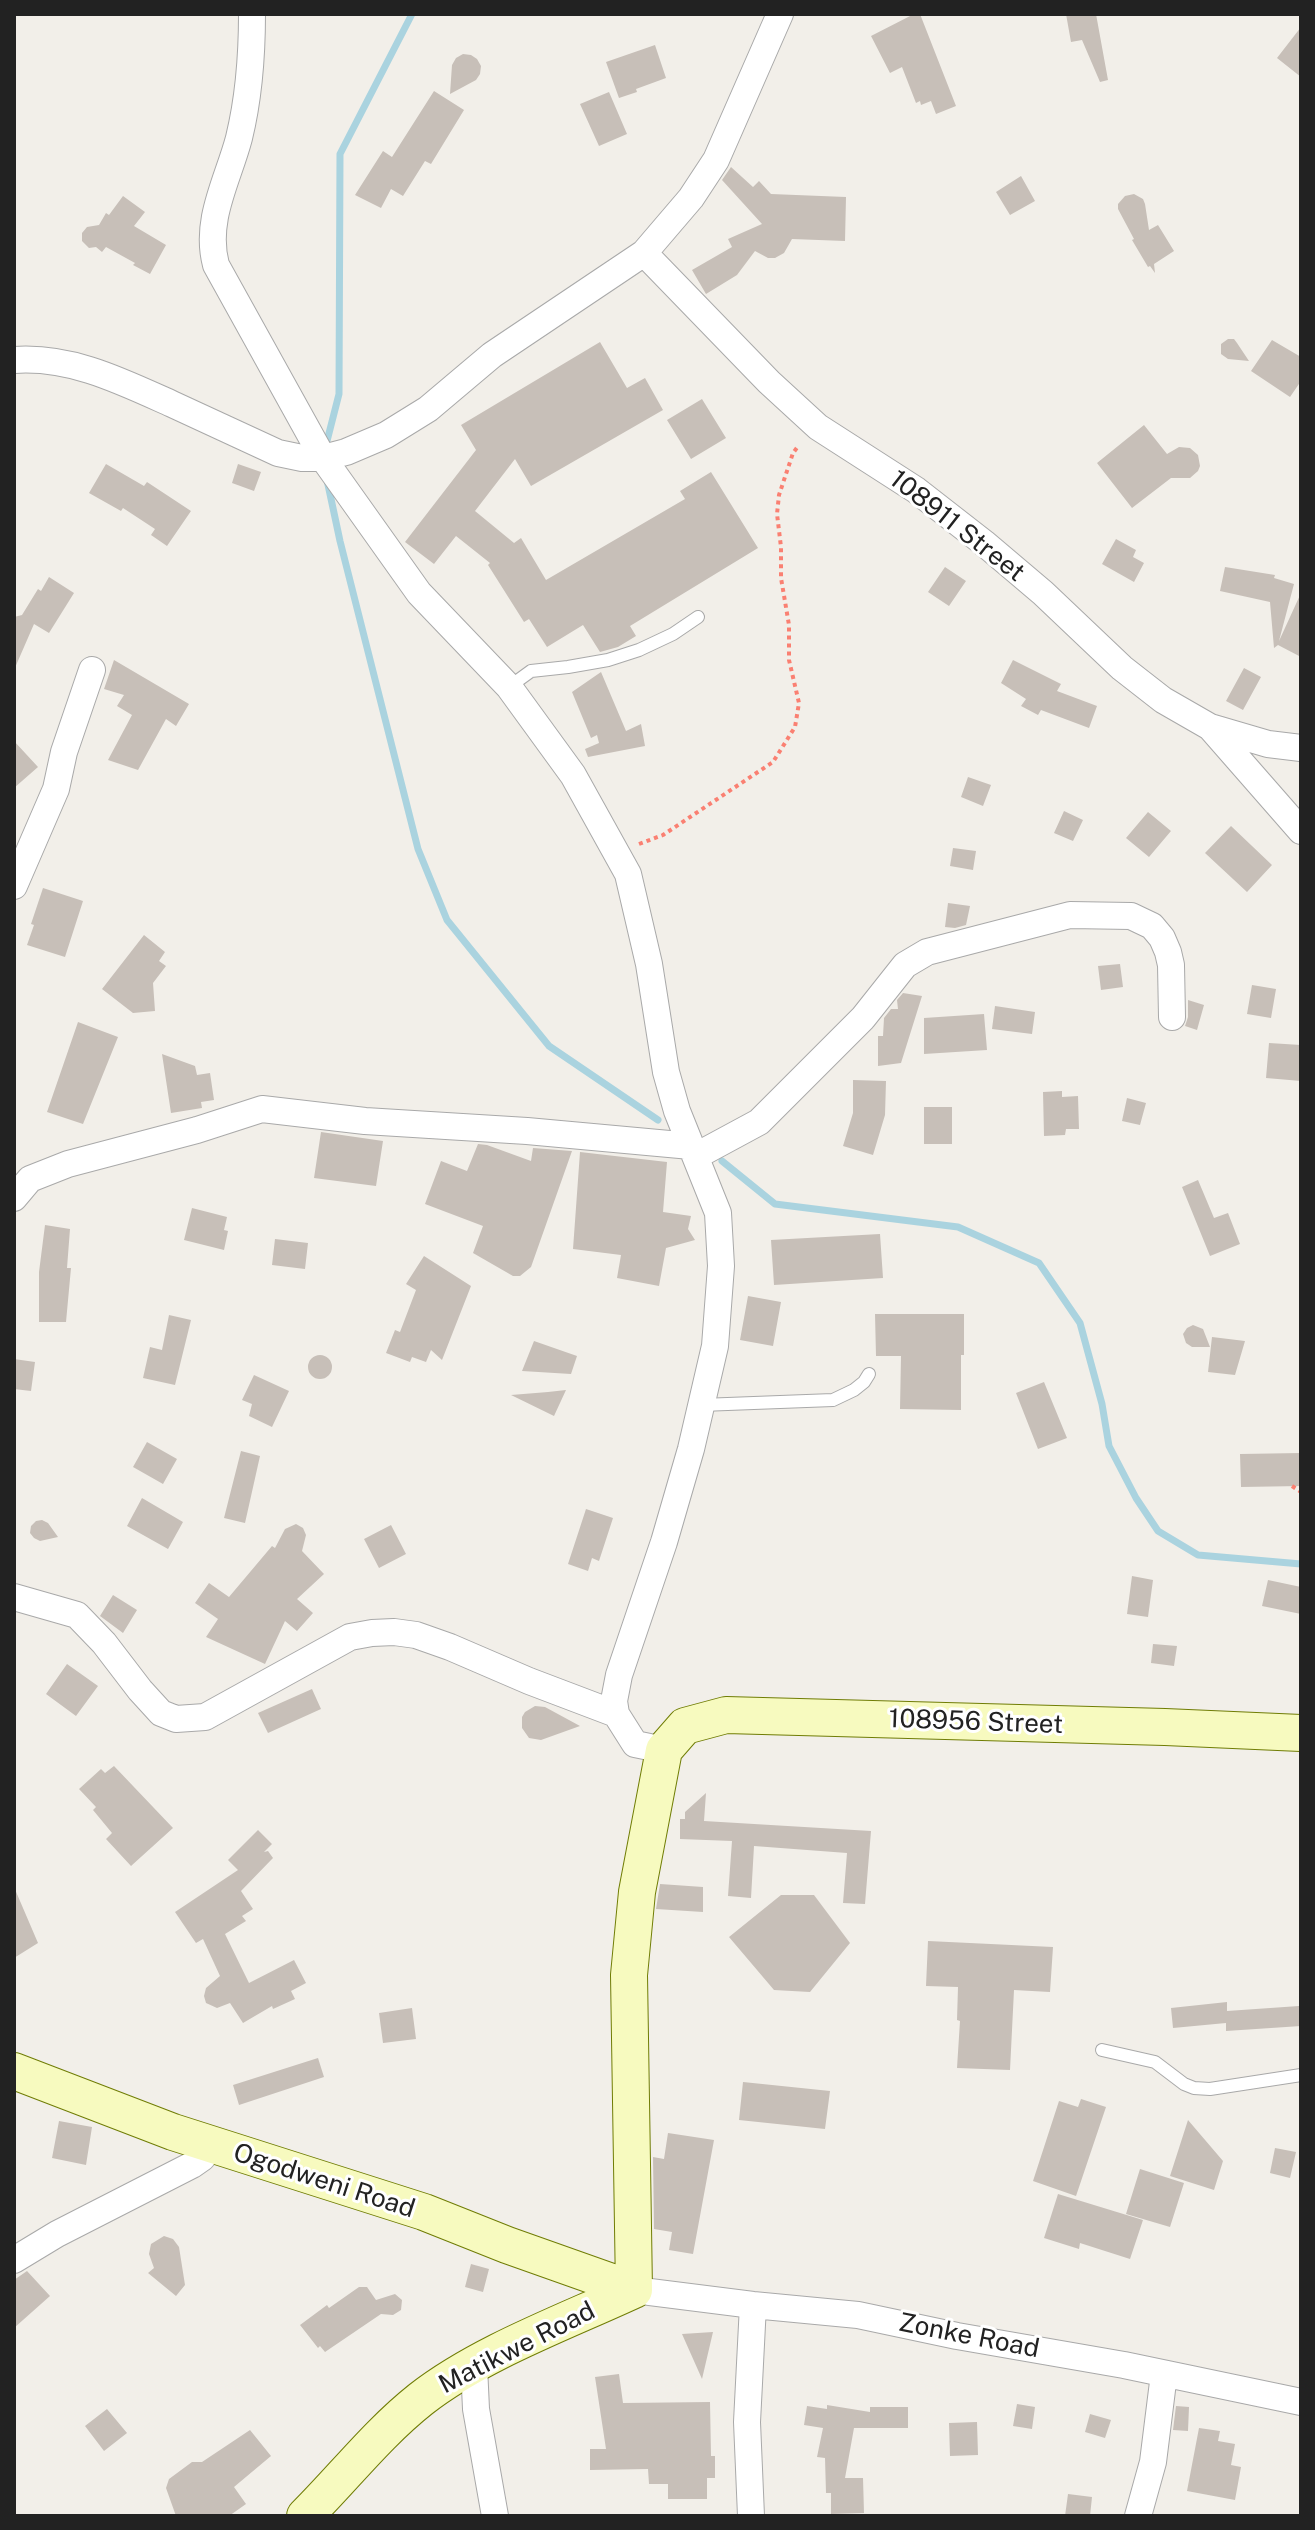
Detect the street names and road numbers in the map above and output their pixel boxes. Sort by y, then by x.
street label: 108911 Street [883,464,1031,588]
street label: 108956 Street [888,1703,1064,1741]
street label: Ogodweni Road [229,2137,419,2225]
street label: Matikwe Road [434,2295,600,2401]
street label: Zonke Road [896,2307,1042,2365]

